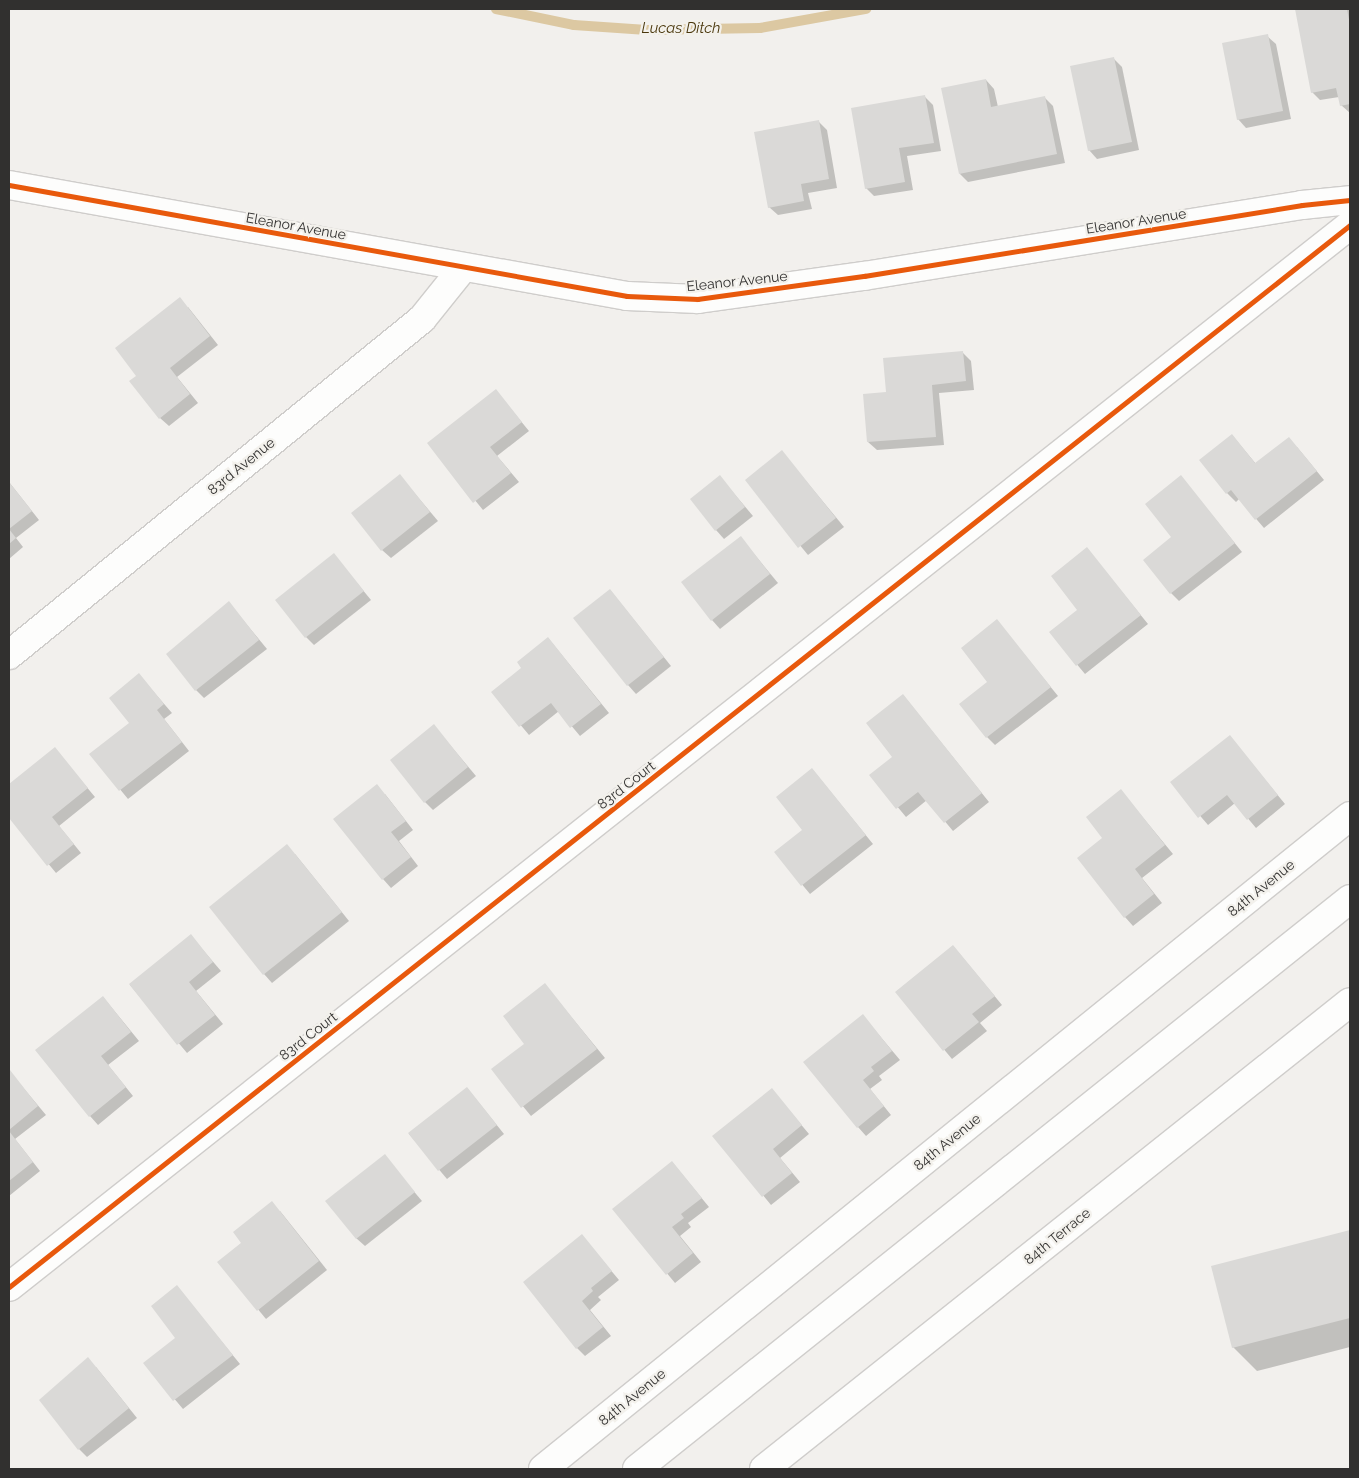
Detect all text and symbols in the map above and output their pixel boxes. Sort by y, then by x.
water label: Lucas Ditch [642,20,720,38]
street label: Eleanor Avenue [1084,205,1188,237]
street label: Eleanor Avenue [244,209,348,243]
street label: Eleanor Avenue [685,267,789,295]
street label: 83rd Avenue [204,434,278,498]
street label: 83rd Court [594,757,658,813]
street label: 84th Avenue [1224,856,1298,920]
street label: 83rd Court [276,1008,340,1064]
street label: 84th Avenue [910,1110,984,1174]
street label: 84th Terrace [1020,1204,1094,1268]
street label: 84th Avenue [595,1365,669,1429]

